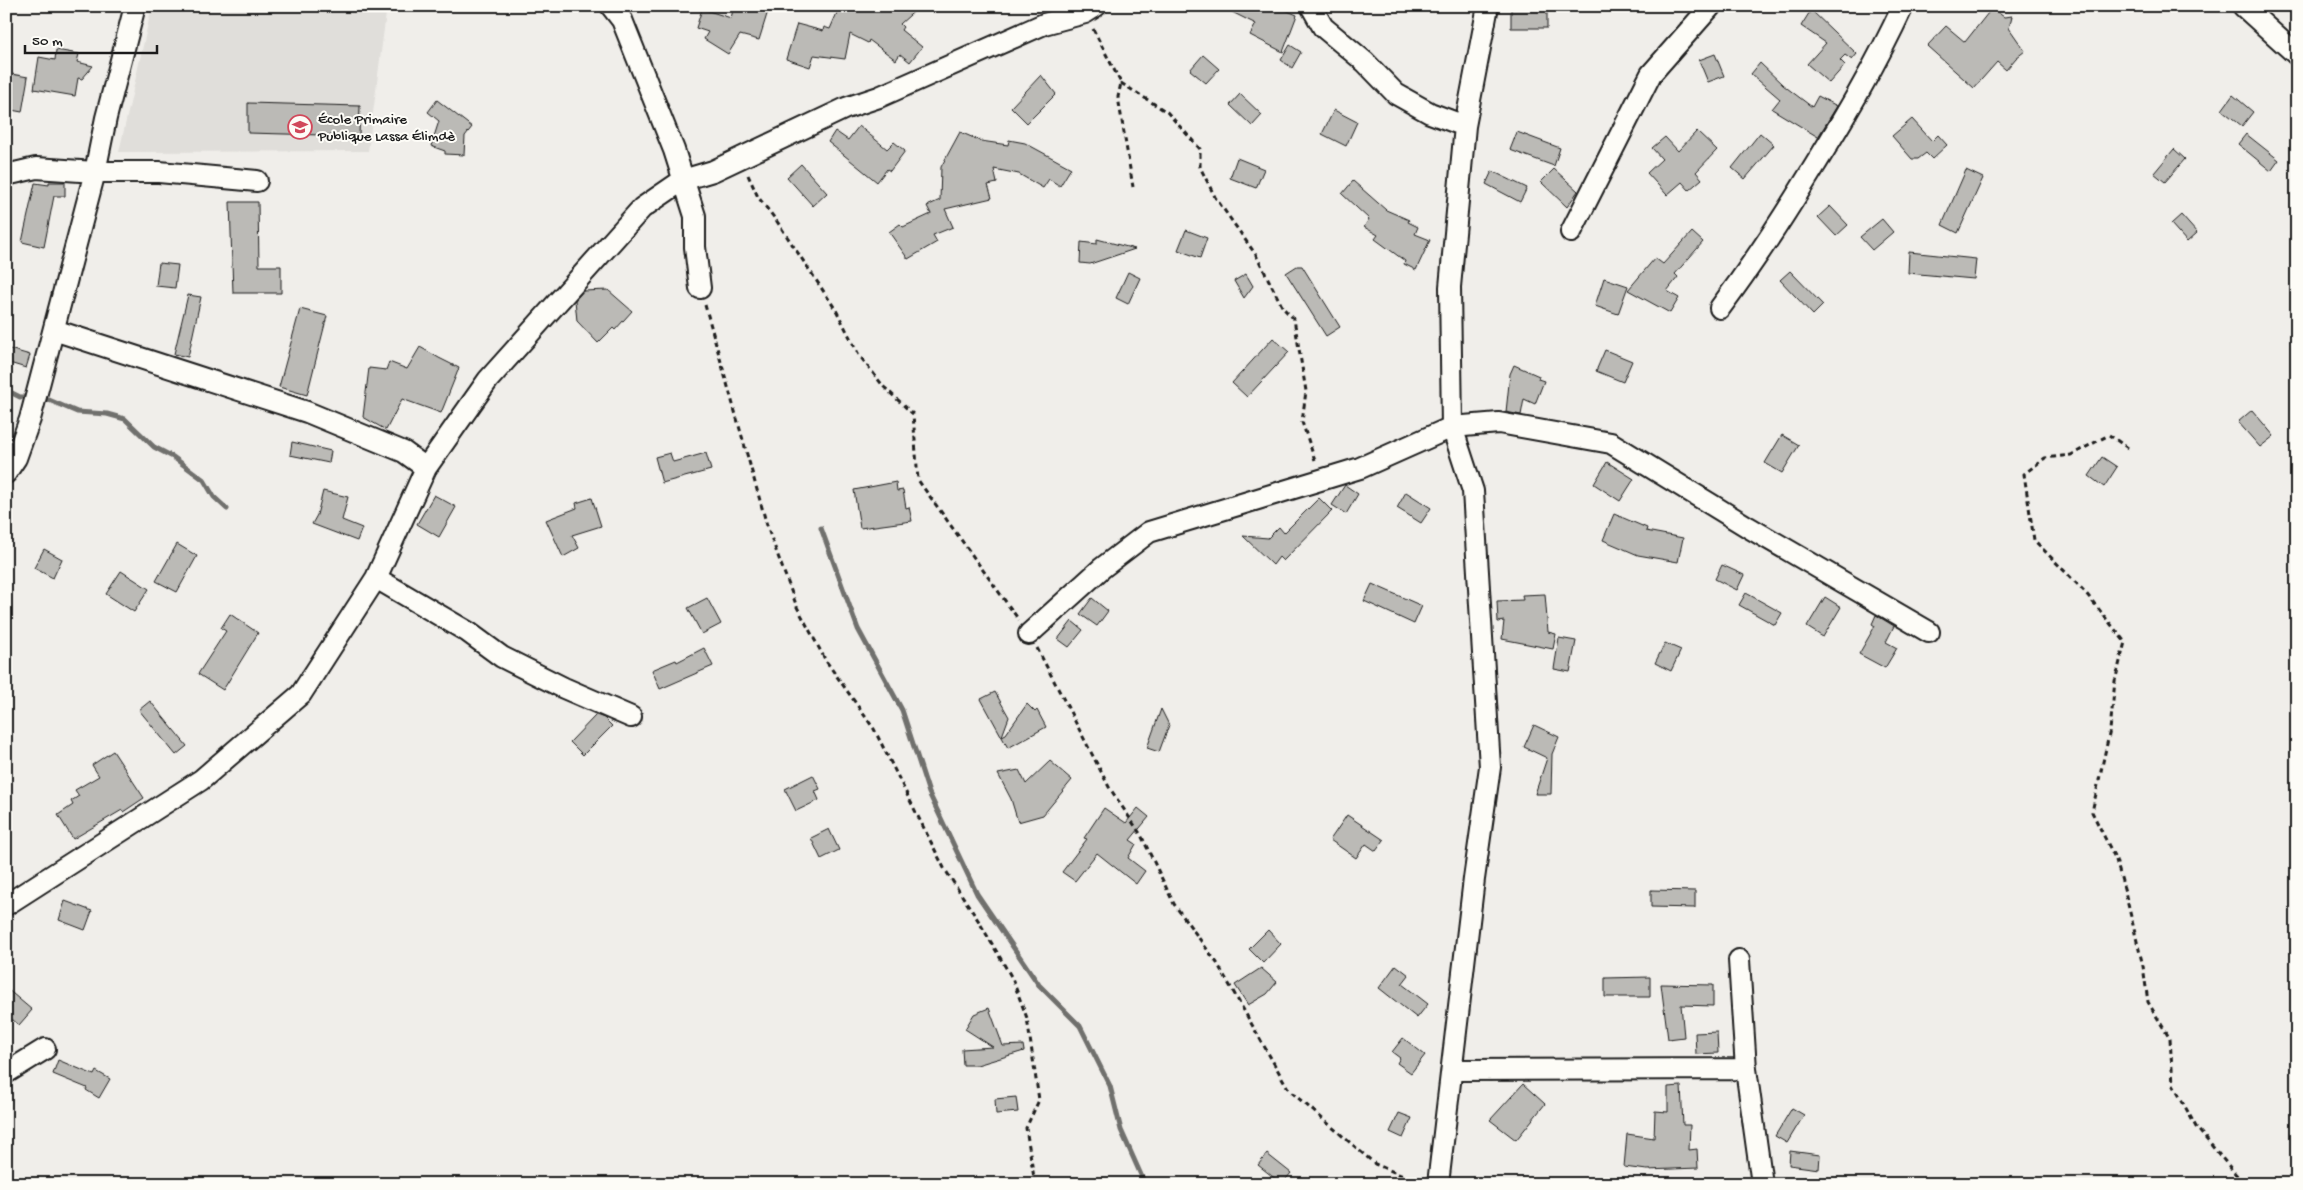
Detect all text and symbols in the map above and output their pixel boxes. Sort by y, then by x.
scale bar [25,22,158,54]
text: 50 m [32,33,63,51]
place label: École Primaire Publique Lassa Élimdè [317,111,455,146]
school or university icon: École Primaire Publique Lassa Élimdè [287,114,313,140]

